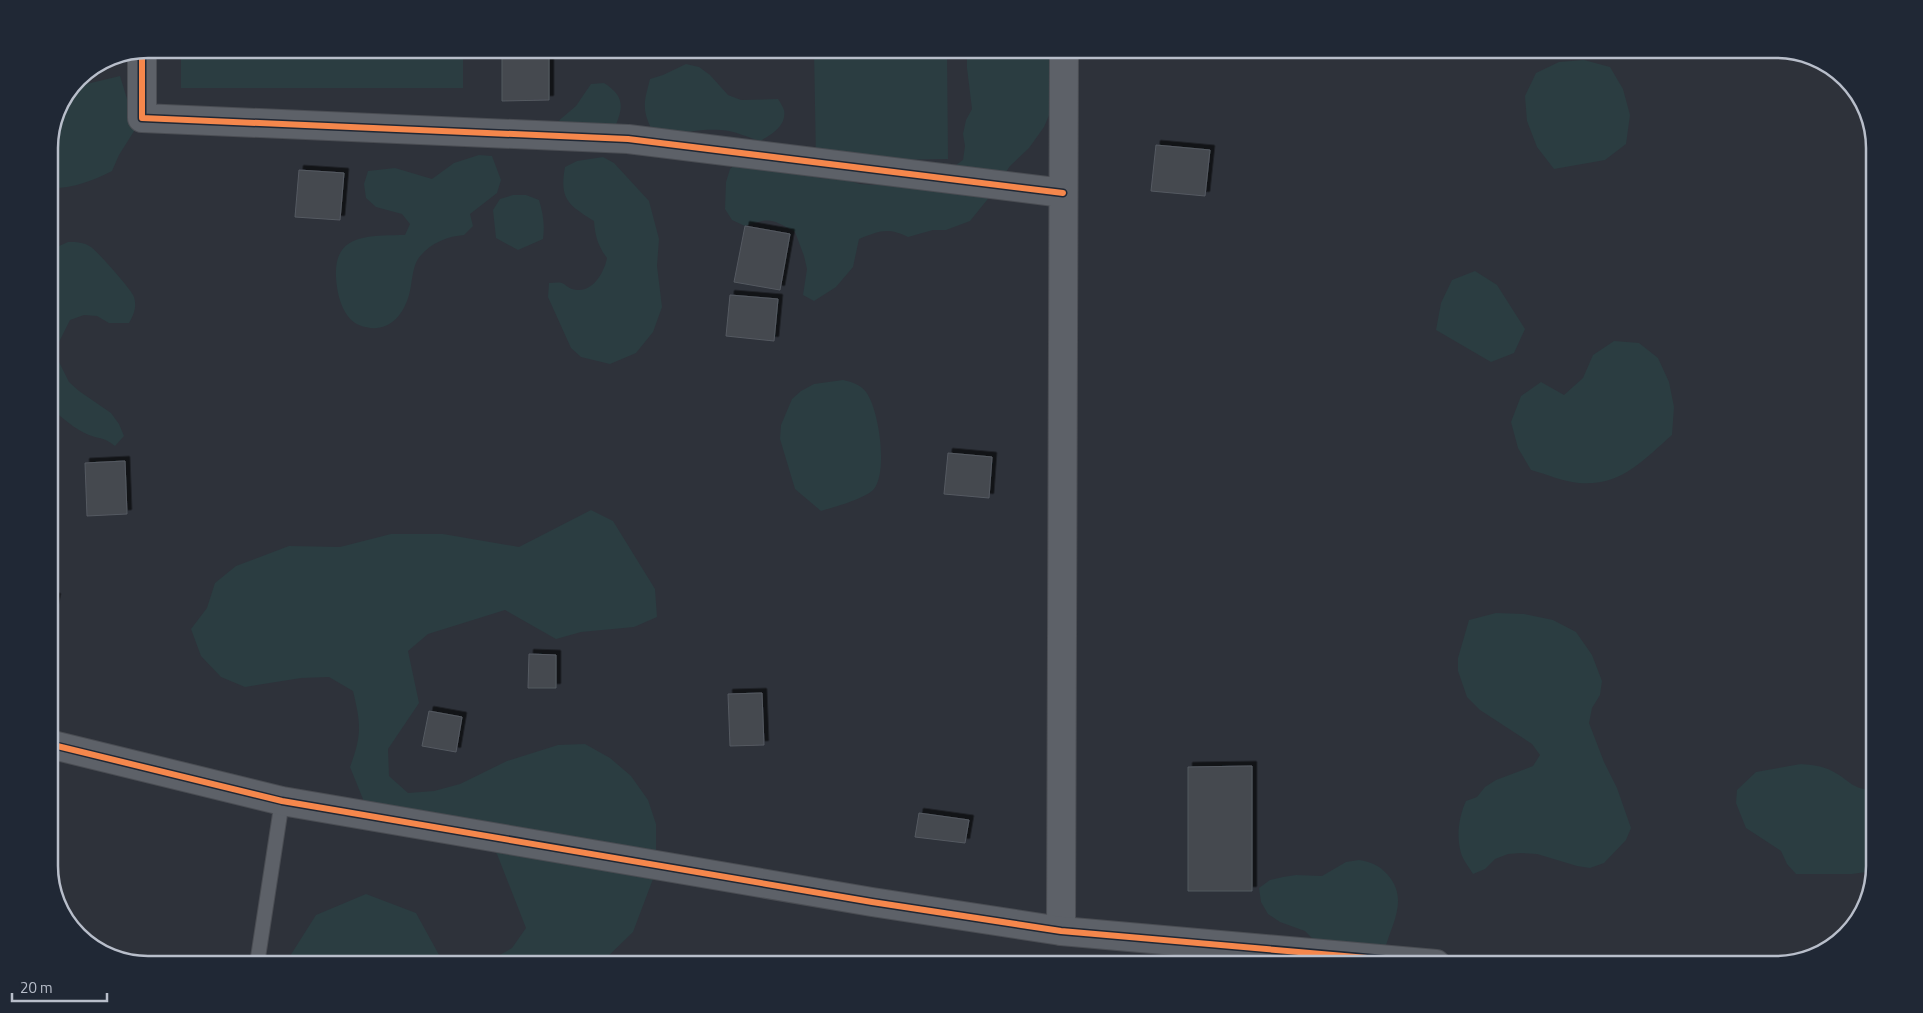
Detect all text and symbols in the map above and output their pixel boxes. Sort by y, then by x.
scale bar [12,970,108,1002]
text: 20 m [20,976,53,999]

